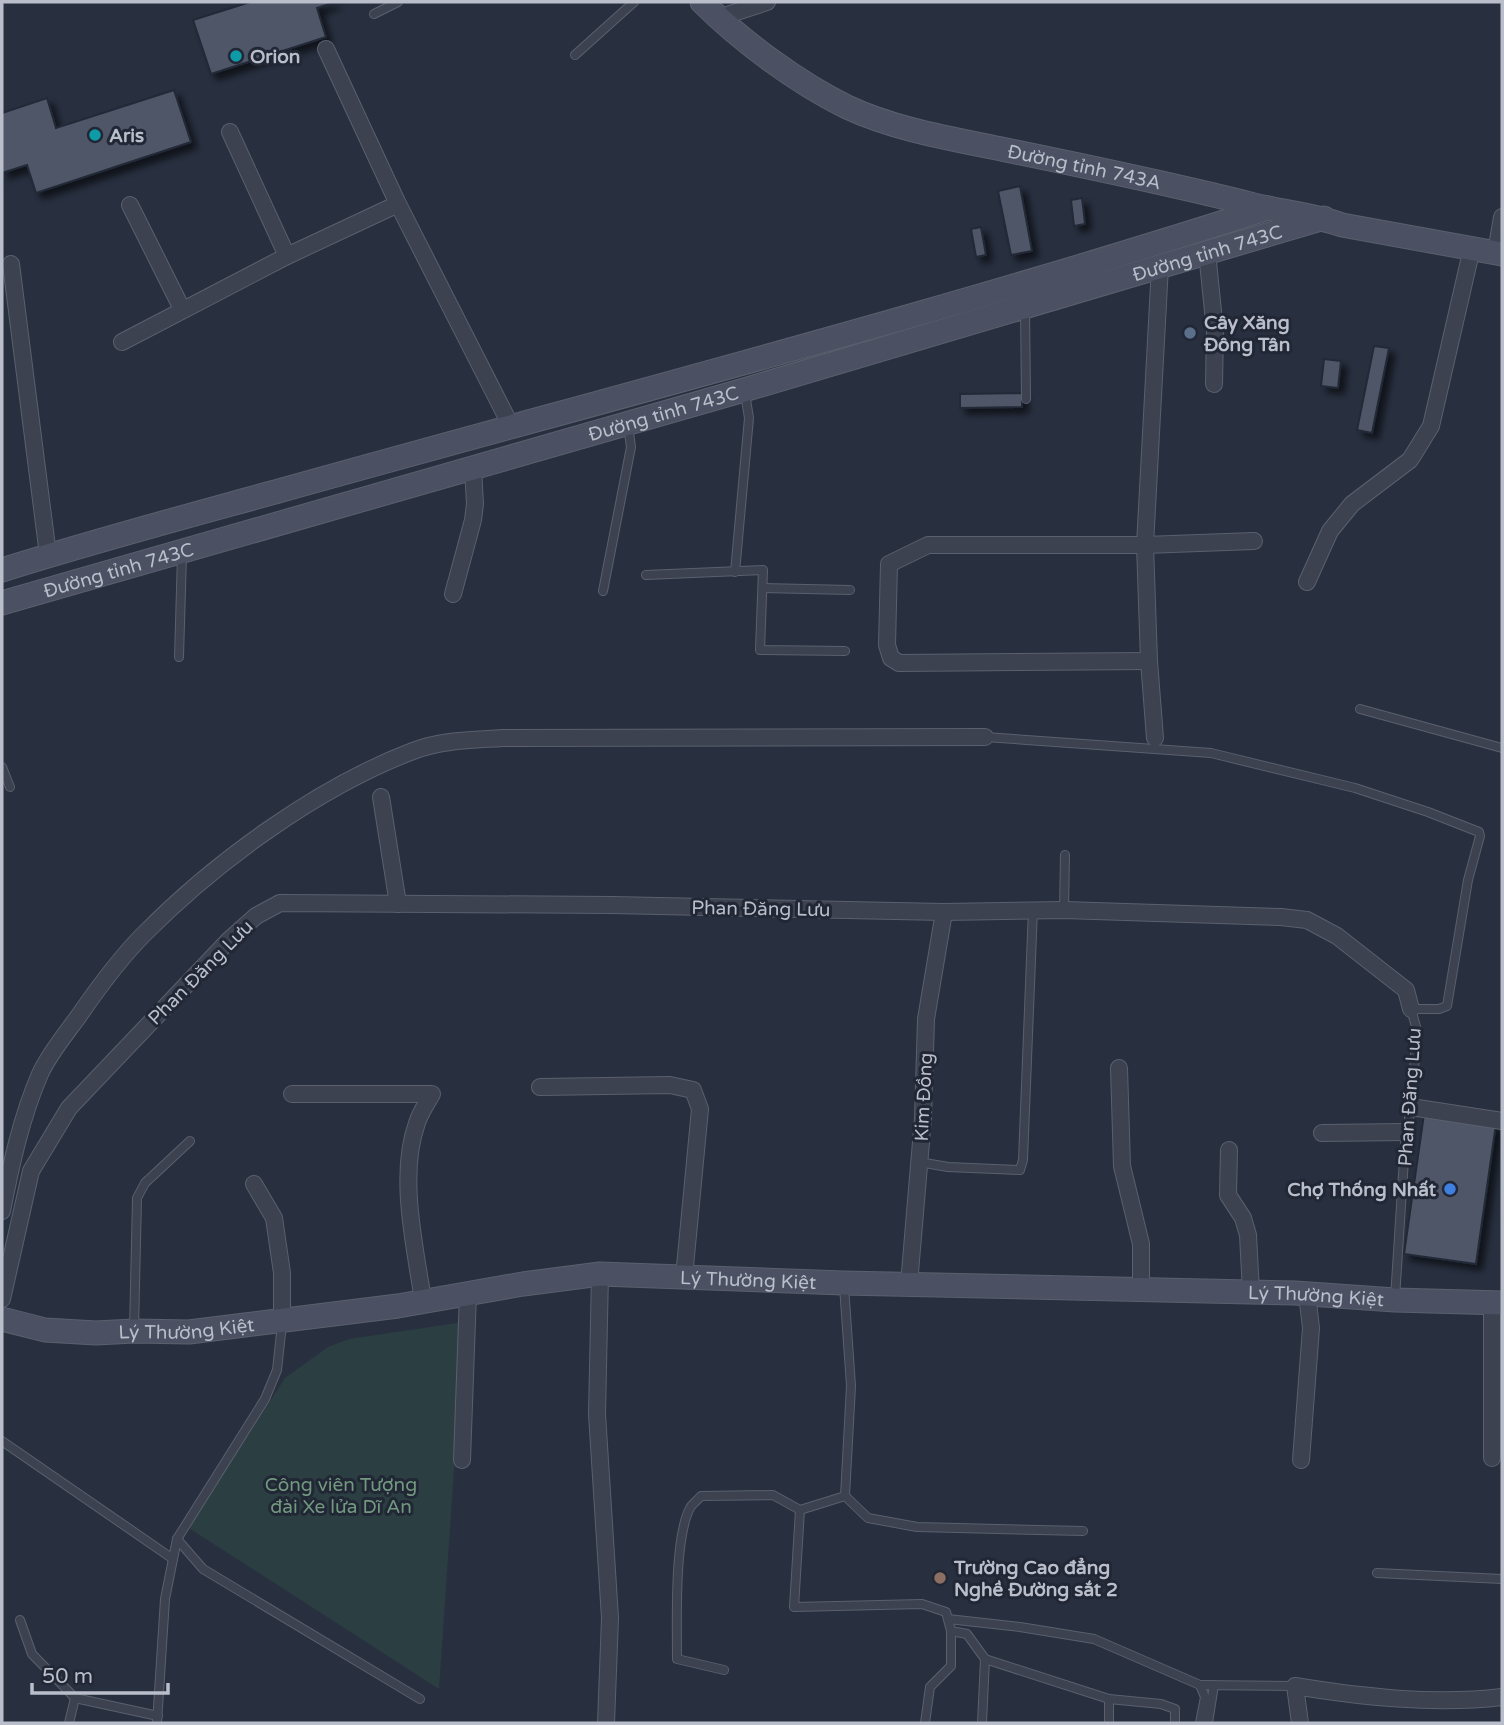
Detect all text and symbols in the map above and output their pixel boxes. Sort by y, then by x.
place label: Orion [250,46,300,68]
marker: Orion [228,48,244,64]
place label: Aris [109,125,144,147]
marker: Aris [87,127,103,143]
street label: Đường tỉnh 743A [1006,141,1163,194]
street label: Đường tỉnh 743C [1130,221,1285,286]
place label: Cây Xăng Đông Tân [1203,312,1290,357]
marker: Cây Xăng Đông Tân [1182,325,1198,341]
street label: Đường tỉnh 743C [586,382,741,446]
street label: Đường tỉnh 743C [41,539,196,603]
street label: Phan Đăng Lưu [691,897,831,921]
street label: Phan Đăng Lưu [144,916,258,1030]
street label: Phan Đăng Lưu [1394,1027,1426,1167]
street label: Kim Đồng [911,1052,937,1142]
place label: Chợ Thống Nhất [1287,1179,1437,1202]
marker: Chợ Thống Nhất [1442,1181,1458,1197]
street label: Lý Thường Kiệt [680,1267,817,1294]
street label: Lý Thường Kiệt [1248,1282,1385,1311]
street label: Lý Thường Kiệt [118,1314,256,1344]
park label: Công viên Tượng đài Xe lửa Dĩ An [265,1474,417,1518]
place label: Trường Cao đẳng Nghề Đường sắt 2 [953,1557,1118,1602]
marker: Trường Cao đẳng Nghề Đường sắt 2 [932,1570,948,1586]
scale bar [32,1652,168,1696]
text: 50 m [42,1664,93,1689]

